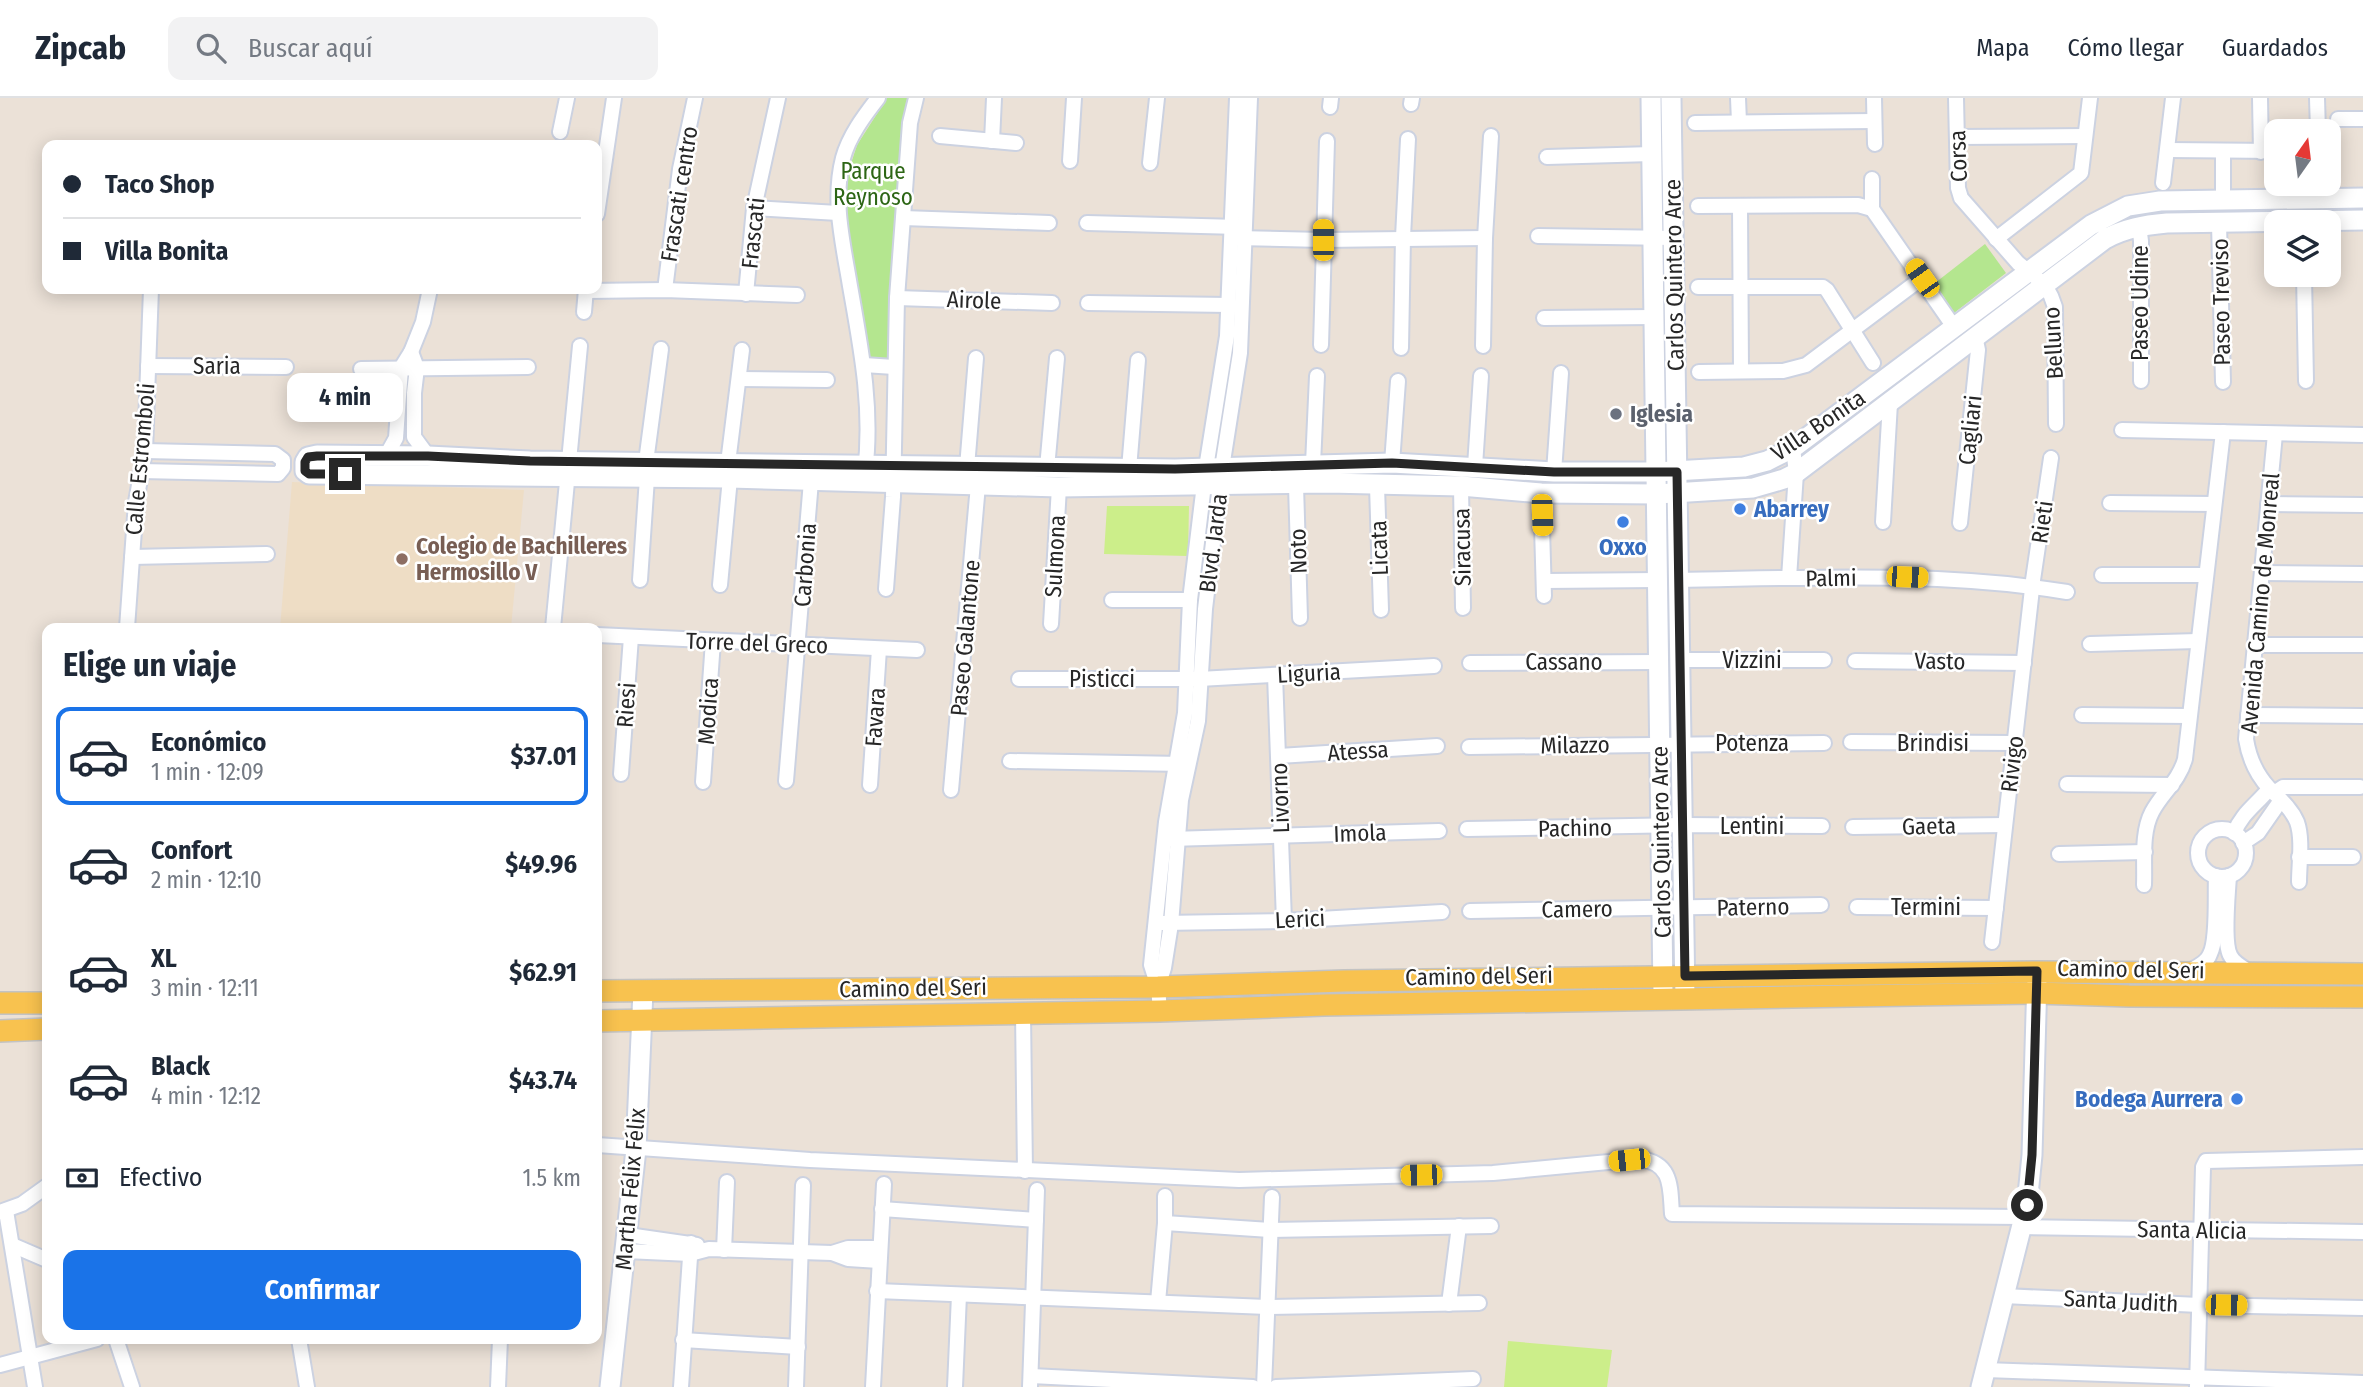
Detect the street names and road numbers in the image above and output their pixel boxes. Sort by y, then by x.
street label: Frascati centro [654,124,704,264]
street label: Corsa [1943,130,1973,182]
street label: Carlos Quintero Arce [1658,179,1690,371]
street label: Frascati [735,196,771,270]
street label: Paseo Treviso [2206,238,2236,366]
street label: Paseo Udine [2126,245,2154,361]
street label: Airole [946,285,1002,315]
street label: Belluno [2037,306,2069,380]
street label: Saria [193,352,241,380]
street label: Calle Estromboli [119,382,161,536]
street label: Villa Bonita [1766,383,1870,467]
street label: Cagliari [1952,394,1988,466]
street label: Avenida Camino de Monreal [2235,471,2285,735]
street label: Blvd. Jarda [1193,492,1233,594]
street label: Rieti [2025,499,2059,545]
street label: Siracusa [1447,508,1477,586]
street label: Sulmona [1039,514,1071,598]
street label: Licata [1364,520,1394,576]
street label: Carbonia [788,522,822,608]
street label: Noto [1283,528,1313,574]
street label: Paseo Galantone [944,559,986,717]
street label: Palmi [1805,564,1857,592]
street label: Torre del Greco [685,627,829,659]
street label: Vizzini [1722,646,1782,674]
street label: Vasto [1914,647,1966,675]
street label: Cassano [1525,648,1603,676]
street label: Liguria [1276,657,1342,689]
street label: Pisticci [1069,665,1135,693]
street label: Modica [692,676,724,746]
street label: Riesi [610,681,642,729]
street label: Favara [859,686,891,748]
street label: Potenza [1715,729,1789,757]
street label: Brindisi [1897,729,1969,757]
street label: Milazzo [1540,730,1610,760]
street label: Rivigo [1995,734,2029,794]
street label: Atessa [1327,735,1389,767]
street label: Carlos Quintero Arce [1645,746,1677,938]
street label: Livorno [1265,762,1295,834]
street label: Lentini [1720,812,1784,840]
street label: Gaeta [1902,812,1956,840]
street label: Pachino [1538,813,1612,843]
street label: Imola [1333,818,1387,848]
street label: Paterno [1716,892,1790,922]
street label: Termini [1891,893,1961,921]
street label: Camero [1541,894,1613,924]
street label: Lerici [1274,904,1326,934]
street label: Camino del Seri [2057,954,2205,984]
street label: Camino del Seri [1405,961,1553,991]
street label: Camino del Seri [839,973,987,1003]
street label: Martha Félix Félix [609,1107,651,1271]
street label: Santa Alicia [2137,1215,2247,1245]
street label: Santa Judith [2063,1284,2179,1318]

